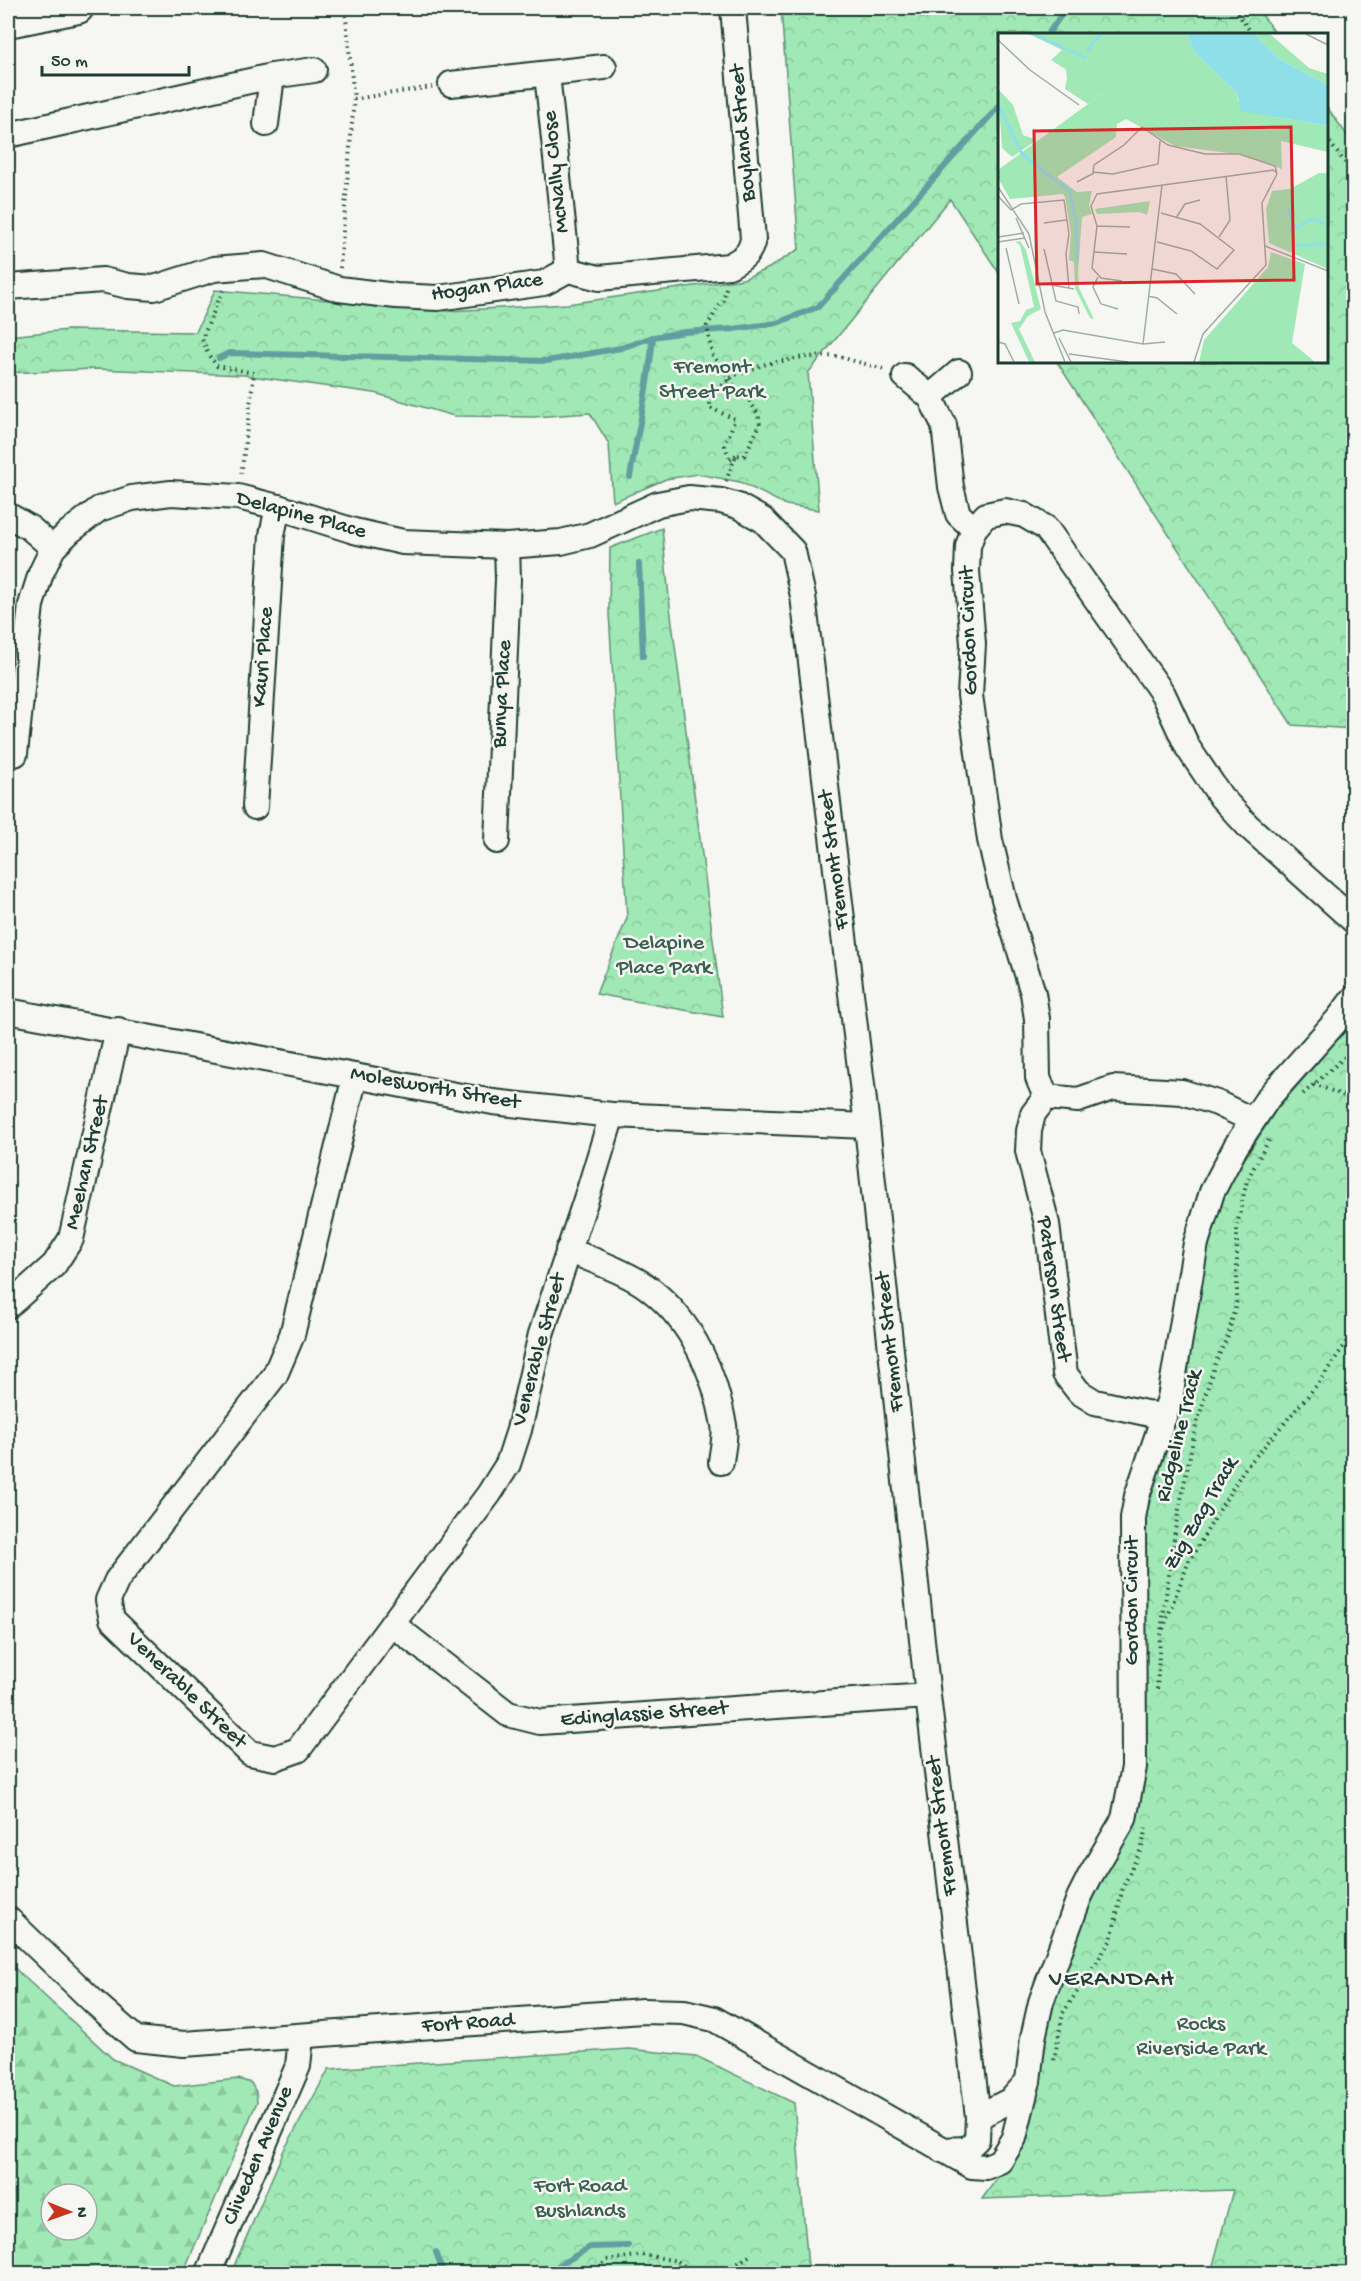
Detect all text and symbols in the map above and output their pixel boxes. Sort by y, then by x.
inset map [998,33,1328,363]
scale bar [42,39,189,77]
text: 50 m [51,52,88,73]
street label: Boyland Street [725,61,763,204]
street label: McNally Close [538,109,576,234]
street label: Hogan Place [430,267,545,309]
park label: Fremont Street Park [659,355,767,406]
street label: Delapine Place [231,486,369,546]
street label: Gordon Circuit [955,564,985,696]
street label: Kauri Place [248,605,281,708]
street label: Bunya Place [487,639,519,750]
street label: Fremont Street [813,787,857,932]
park label: Delapine Place Park [615,931,714,982]
street label: Molesworth Street [348,1061,524,1117]
street label: Meehan Street [60,1092,116,1232]
street label: Paterson Street [1030,1214,1076,1365]
street label: Venerable Street [507,1269,573,1430]
street label: Fremont Street [871,1269,911,1414]
street label: Ridgeline Track [1151,1365,1210,1505]
street label: Zig Zag Track [1159,1451,1246,1575]
street label: Gordon Circuit [1120,1534,1146,1666]
street label: Venerable Street [120,1626,253,1756]
street label: Edinglassie Street [560,1696,731,1734]
street label: Fremont Street [921,1753,965,1898]
district label: VERANDAH [1048,1966,1175,1995]
street label: Fort Road [420,2008,517,2040]
park label: Rocks Riverside Park [1136,2012,1268,2063]
street label: Cliveden Avenue [218,2082,300,2230]
park label: Fort Road Bushlands [533,2174,628,2225]
north arrow [39,2182,99,2242]
text: N [71,2207,90,2218]

